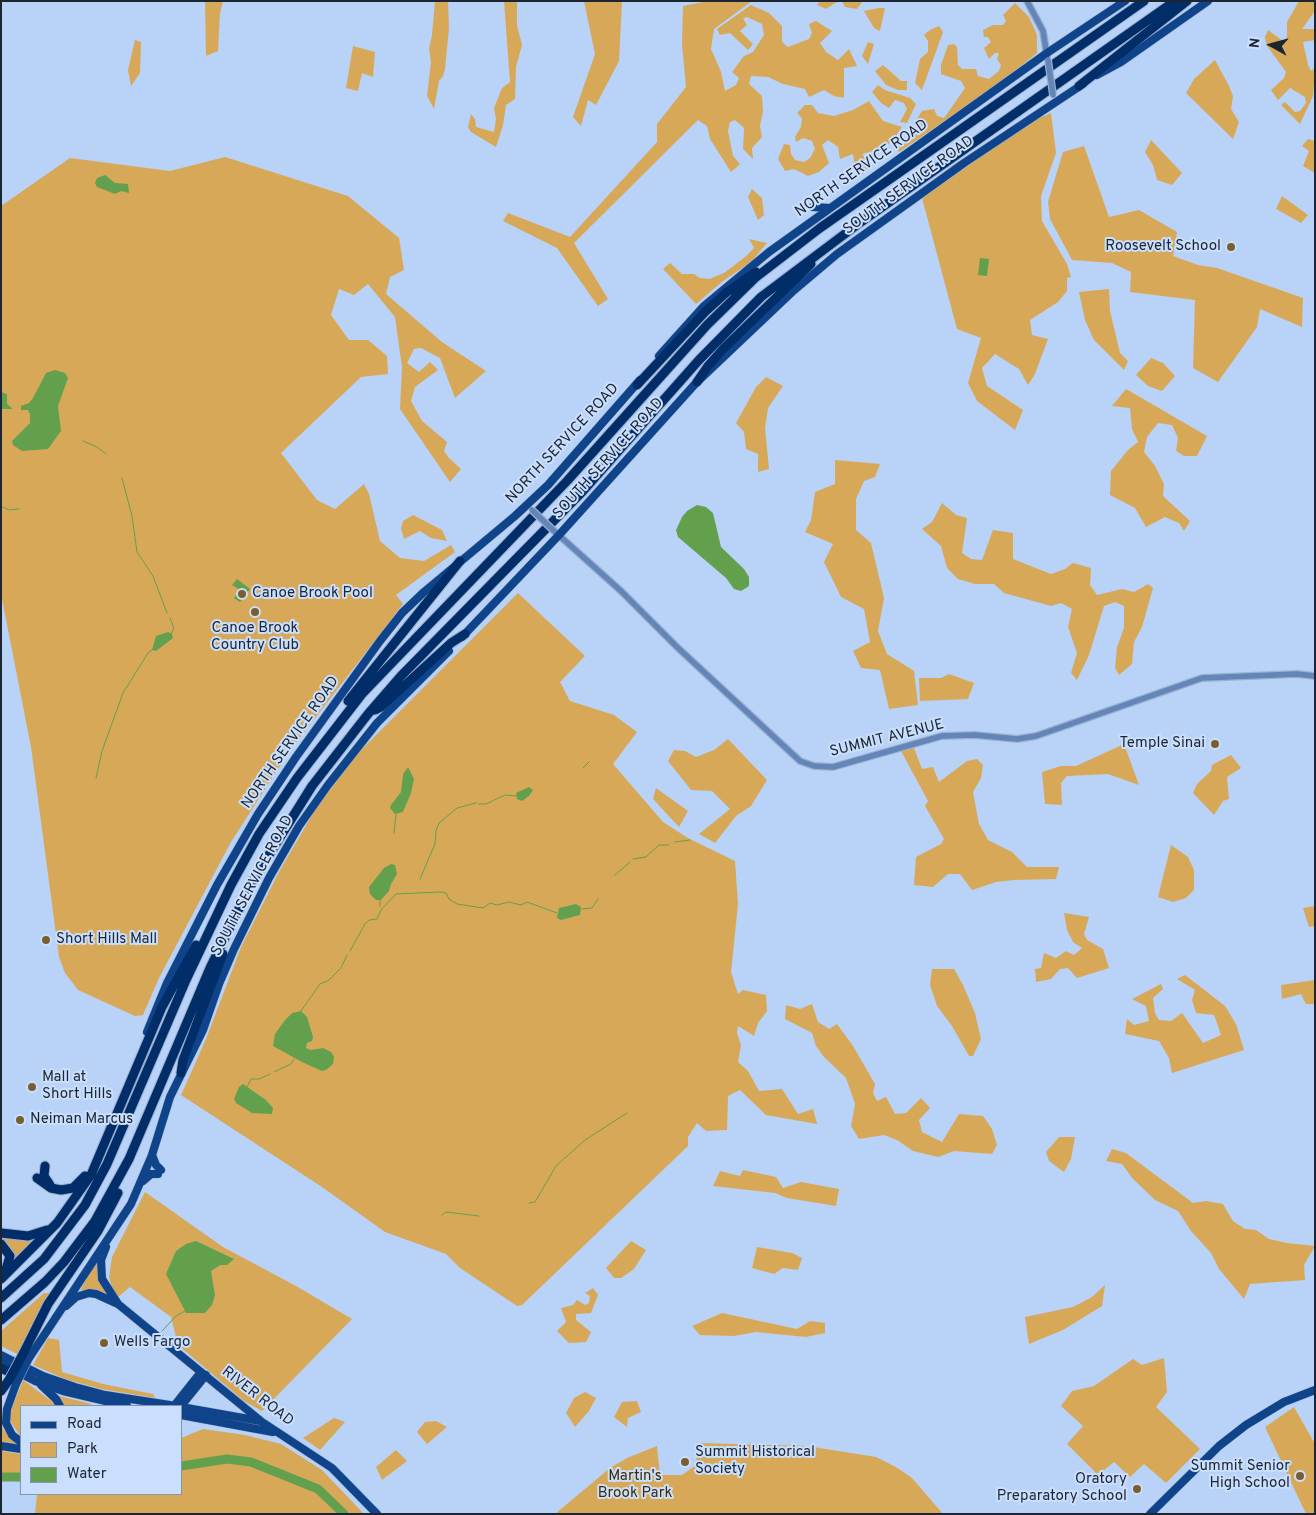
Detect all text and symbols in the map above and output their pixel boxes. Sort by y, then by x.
north arrow [1246,20,1296,70]
text: N [1247,37,1265,49]
street label: NORTH SERVICE ROAD [792,116,932,222]
street label: SOUTH SERVICE ROAD [840,133,978,239]
place label: Roosevelt School [1105,238,1221,256]
marker: Roosevelt School [1225,241,1237,253]
street label: NORTH SERVICE ROAD [503,380,623,508]
street label: SOUTH SERVICE ROAD [550,395,668,523]
place label: Canoe Brook Pool [252,585,373,603]
marker: Canoe Brook Pool [236,588,248,600]
marker: Canoe Brook Country Club [249,606,261,618]
place label: Canoe Brook Country Club [211,620,299,655]
street label: NORTH SERVICE ROAD [238,673,344,813]
street label: SUMMIT AVENUE [828,716,946,762]
place label: Temple Sinai [1119,735,1205,753]
marker: Temple Sinai [1209,738,1221,750]
street label: SOUTH SERVICE ROAD [208,813,298,959]
place label: Short Hills Mall [56,931,157,949]
marker: Short Hills Mall [40,934,52,946]
place label: Mall at Short Hills [42,1069,112,1104]
marker: Mall at Short Hills [26,1081,38,1093]
place label: Neiman Marcus [30,1111,133,1129]
marker: Neiman Marcus [14,1114,26,1126]
place label: Wells Fargo [114,1334,190,1352]
marker: Wells Fargo [98,1337,110,1349]
street label: RIVER ROAD [217,1363,297,1431]
legend [20,1405,182,1495]
text: Road [67,1415,102,1434]
text: Park [67,1440,98,1459]
place label: Summit Historical Society [695,1444,815,1479]
marker: Summit Historical Society [679,1456,691,1468]
place label: Summit Senior High School [1191,1458,1290,1493]
text: Water [67,1465,106,1484]
park label: Martin's Brook Park [598,1468,672,1503]
marker: Summit Senior High School [1294,1470,1306,1482]
place label: Oratory Preparatory School [997,1471,1127,1506]
marker: Oratory Preparatory School [1131,1483,1143,1495]

